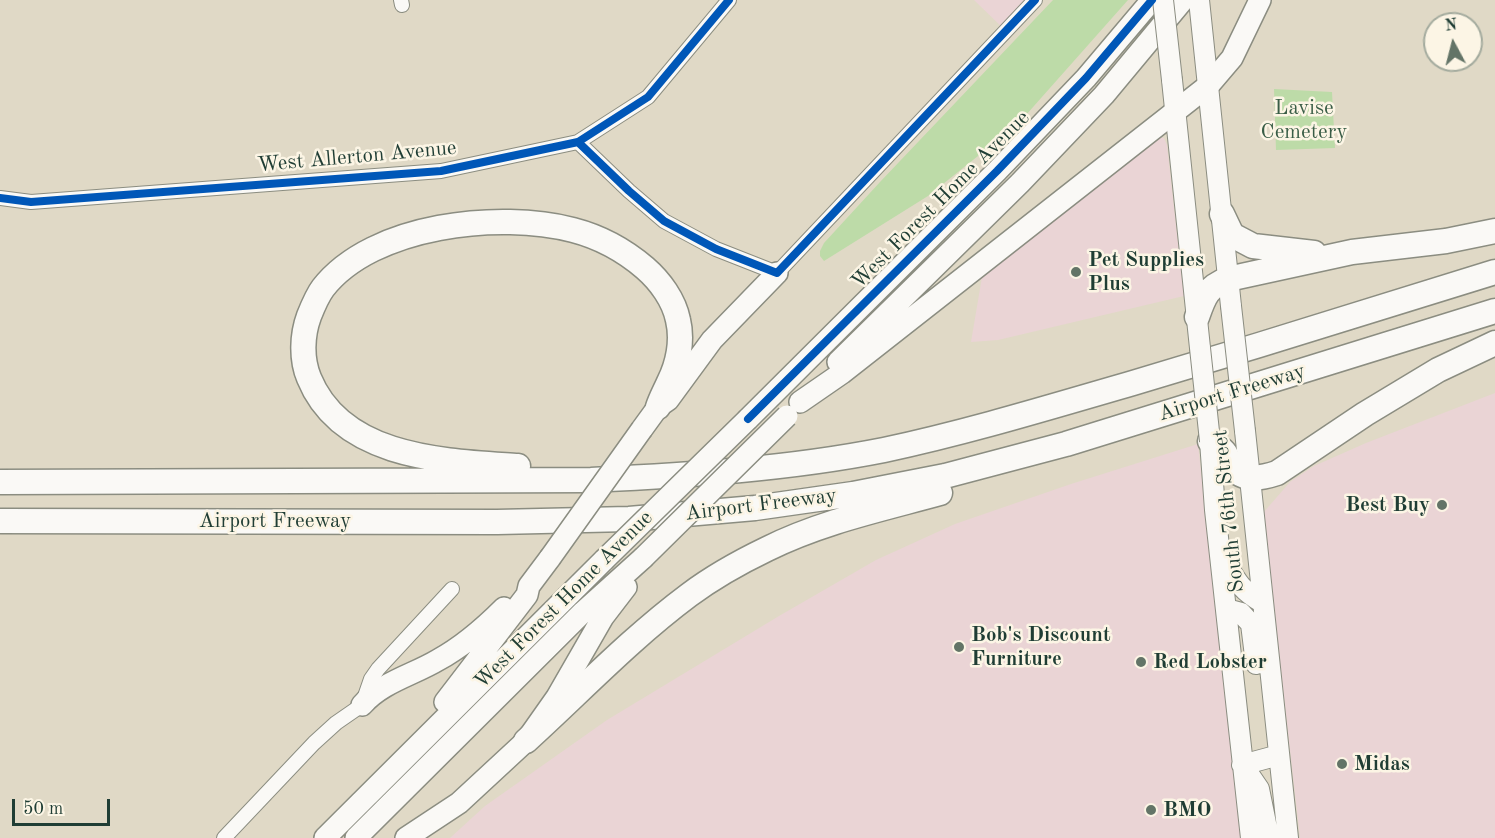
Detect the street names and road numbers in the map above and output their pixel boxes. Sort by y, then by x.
street label: West Forest Home Avenue [847,106,1035,294]
street label: West Allerton Avenue [256,136,458,178]
street label: Airport Freeway [1155,359,1309,427]
street label: South 76th Street [1208,428,1250,594]
street label: Airport Freeway [684,483,838,527]
street label: West Forest Home Avenue [470,506,658,694]
street label: Airport Freeway [199,508,351,534]

